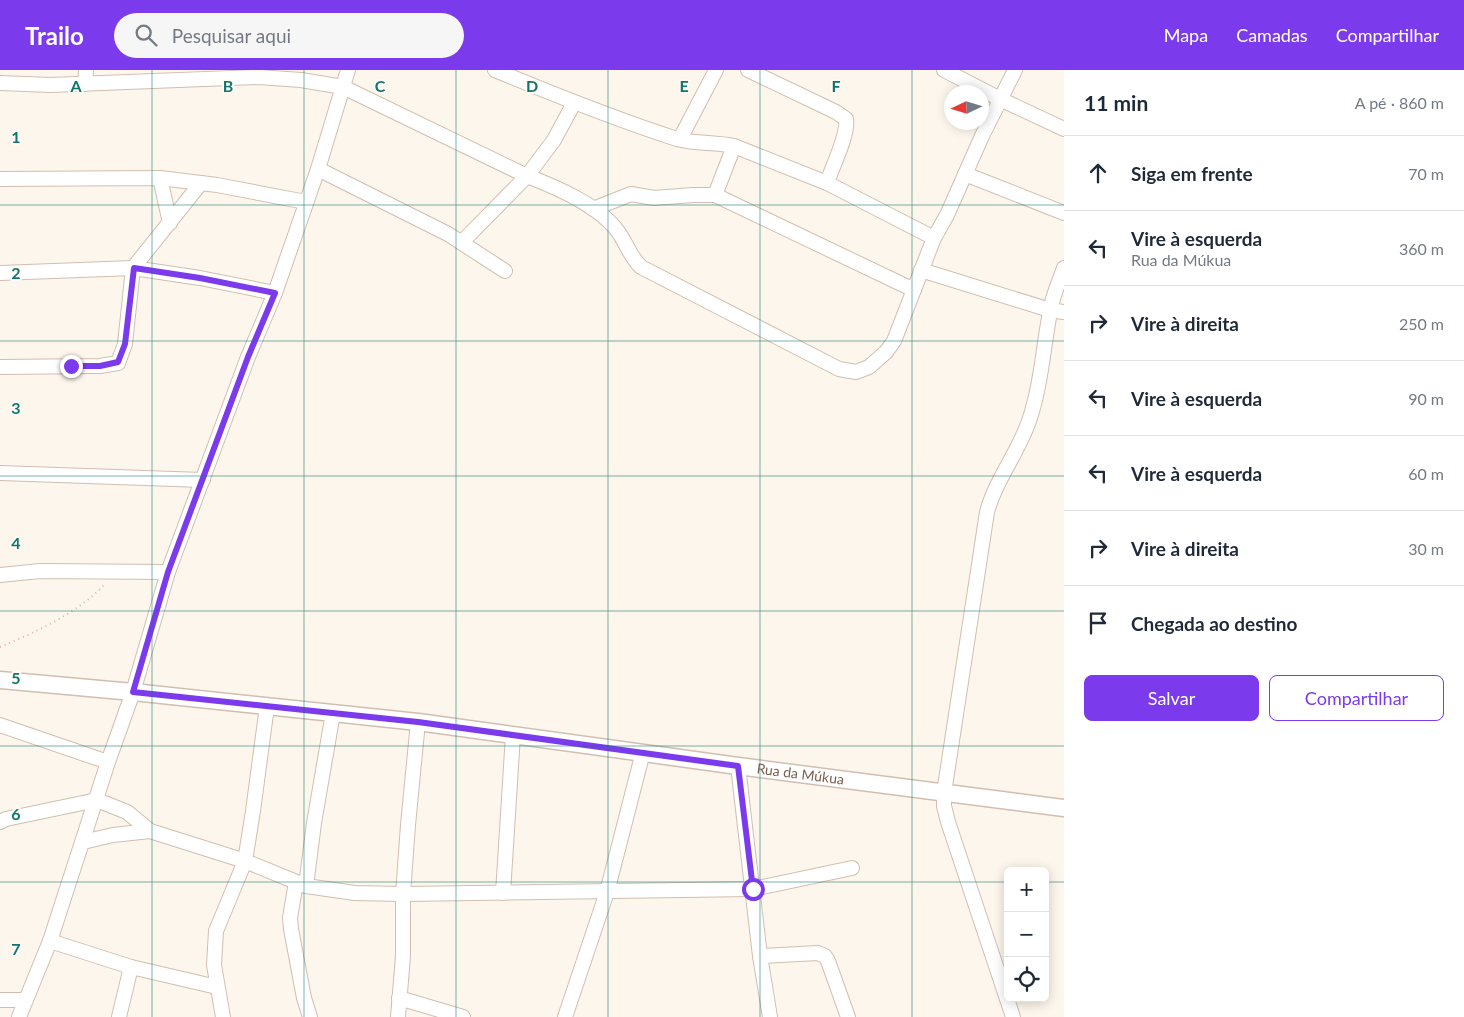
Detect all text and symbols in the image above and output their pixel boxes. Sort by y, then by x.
search box [114,13,464,58]
text: Trailo [25,21,84,50]
icon: search [132,21,160,49]
text: Pesquisar aqui [172,24,291,47]
text: Mapa [1164,24,1208,46]
text: Camadas [1236,24,1308,46]
text: Compartilhar [1336,24,1439,46]
text: A [69,76,82,95]
text: B [223,76,233,95]
text: C [375,76,386,95]
text: D [526,76,538,95]
text: E [679,76,689,95]
text: F [831,76,841,95]
north arrow [944,85,989,130]
text: 11 min [1084,90,1148,115]
text: A pé · 860 m [1355,93,1444,112]
text: 1 [11,127,21,146]
icon: ahead [1084,159,1112,187]
text: Siga em frente [1131,162,1253,185]
text: 70 m [1408,164,1444,183]
text: Vire à esquerda [1131,227,1262,250]
icon: left [1084,234,1112,262]
text: 360 m [1399,239,1444,258]
text: Rua da Múkua [1131,250,1231,269]
text: 2 [11,263,21,282]
icon: right [1084,309,1112,337]
text: Vire à direita [1131,312,1239,335]
text: 250 m [1399,314,1444,333]
route end [60,355,83,378]
icon: left [1084,384,1112,412]
text: Vire à esquerda [1131,387,1262,410]
text: 90 m [1408,389,1444,408]
text: 3 [11,398,21,417]
icon: left [1084,459,1112,487]
text: Vire à esquerda [1131,462,1262,485]
text: 60 m [1408,464,1444,483]
text: 4 [11,533,21,552]
icon: right [1084,534,1112,562]
text: Vire à direita [1131,537,1239,560]
text: 30 m [1408,539,1444,558]
icon: arrive [1084,609,1112,637]
text: Chegada ao destino [1131,612,1297,635]
text: 5 [11,668,21,687]
button: Salvar [1084,675,1259,721]
button: Compartilhar [1269,675,1444,721]
street label: Rua da Múkua [756,759,845,788]
text: 6 [11,804,21,823]
map controls [1004,867,1049,1002]
button: + [1004,867,1049,912]
route start [742,878,765,901]
button: − [1004,912,1049,957]
text: 7 [11,939,21,958]
button: locate [1004,957,1049,1002]

